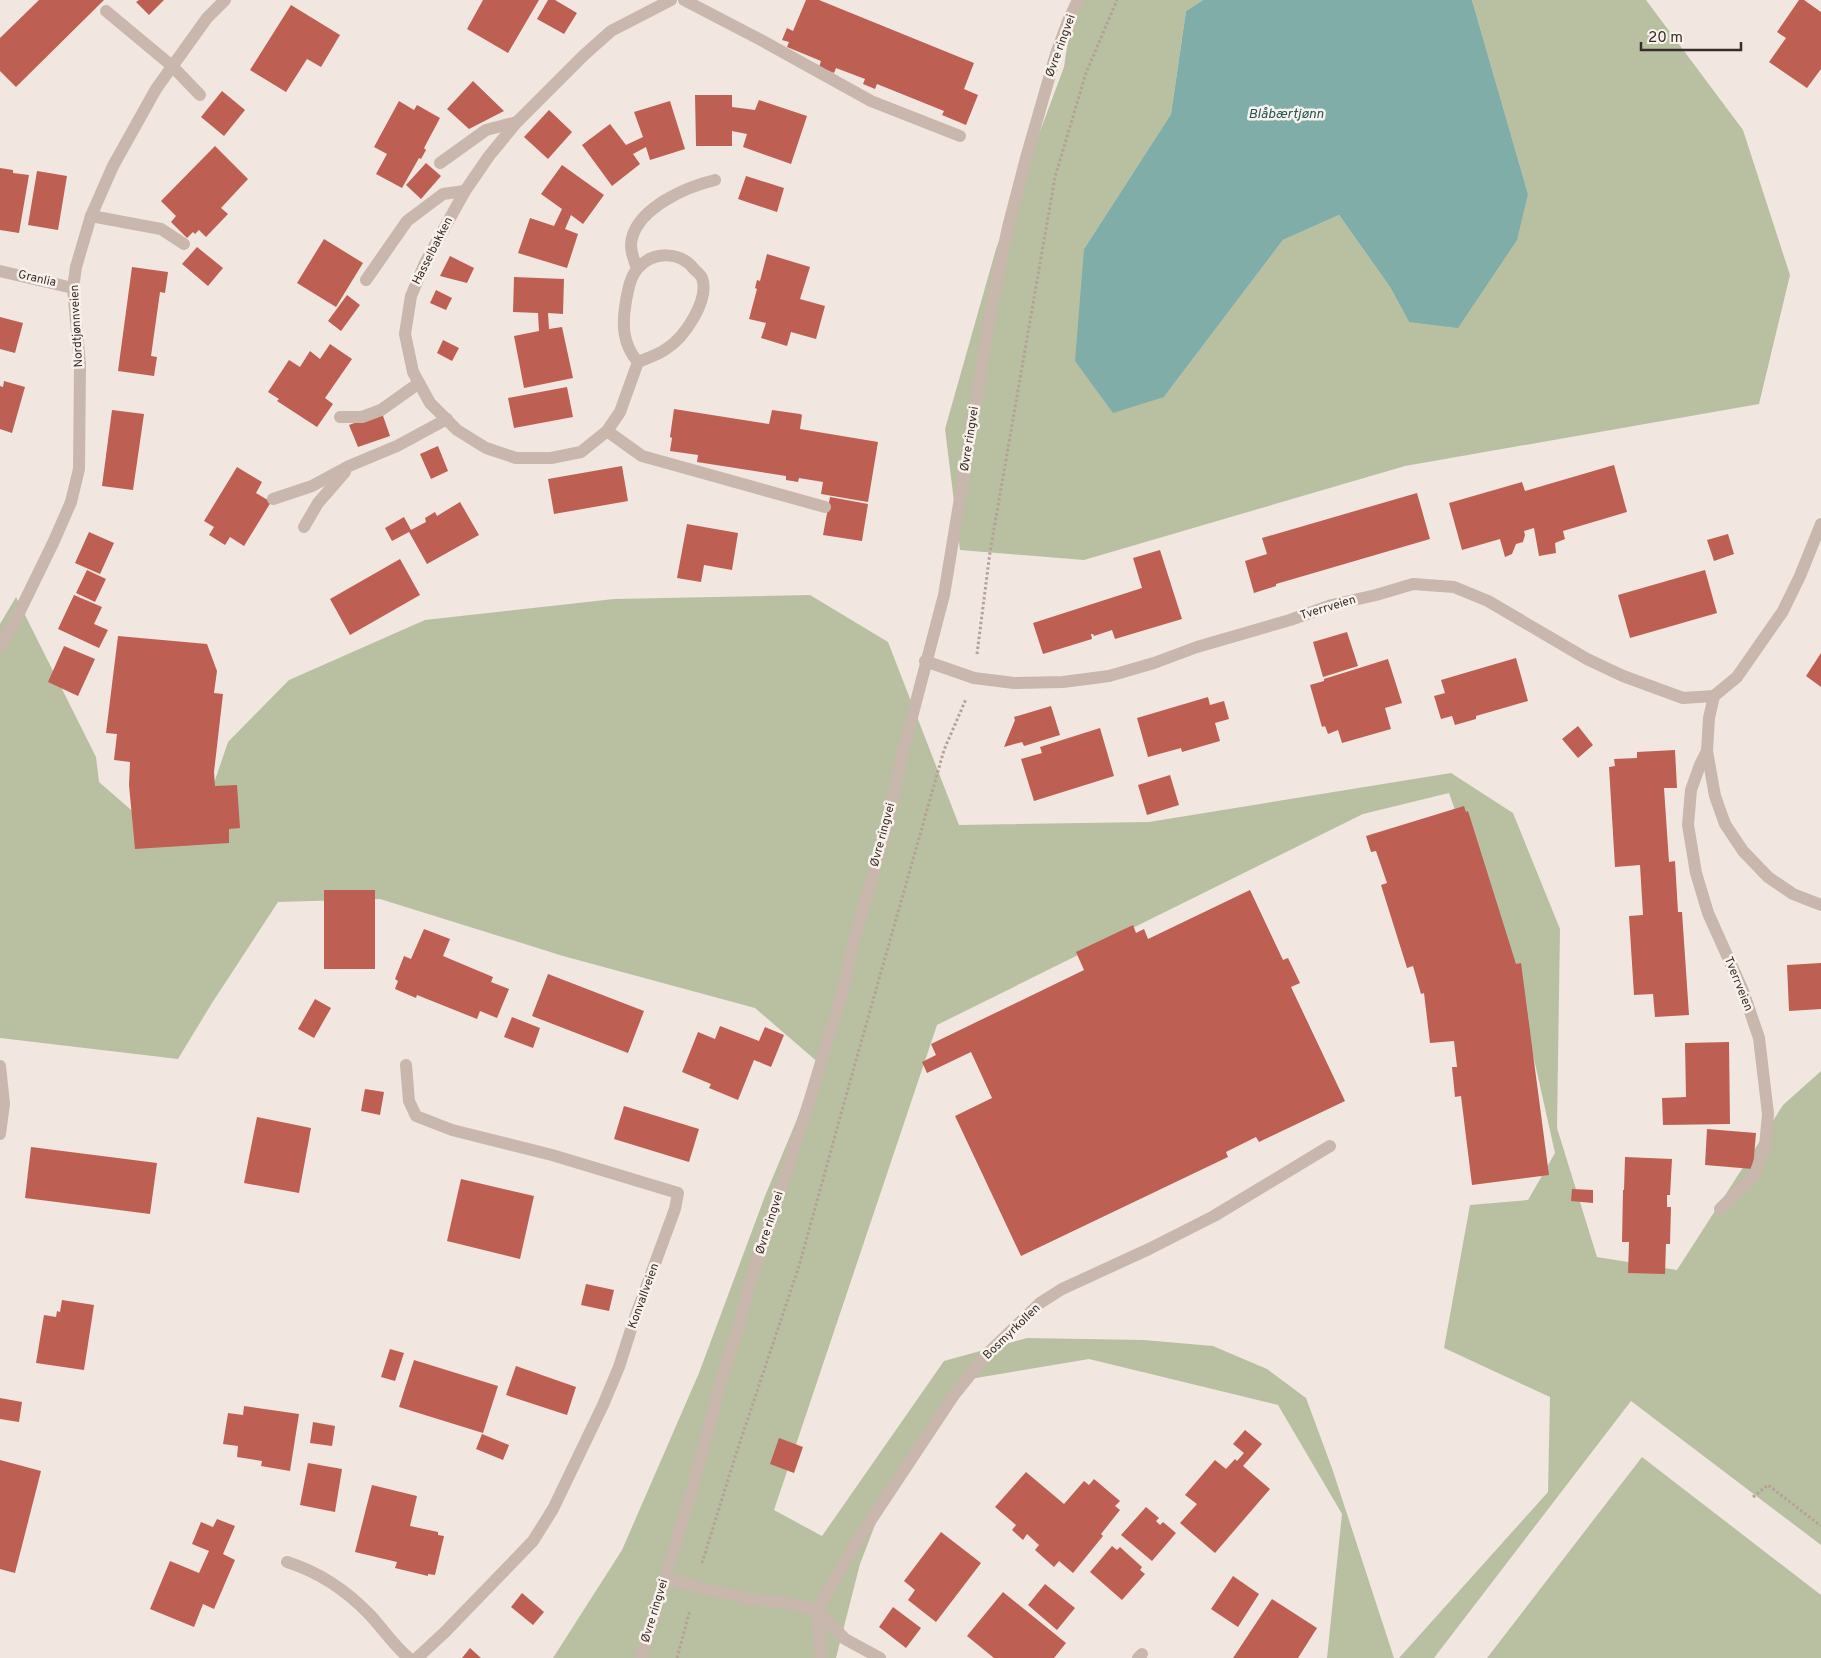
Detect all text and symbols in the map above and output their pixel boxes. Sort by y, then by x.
street label: Øvre ringvei [1042,12,1080,80]
scale bar [1641,20,1741,52]
text: 20 m [1648,29,1683,48]
water label: Blåbærtjønn [1248,106,1324,123]
street label: Hasselbakken [409,214,457,288]
street label: Granlia [16,267,58,291]
street label: Nordtjønnveien [67,284,87,368]
street label: Øvre ringvei [957,405,983,473]
street label: Tverrveien [1298,592,1358,624]
street label: Øvre ringvei [867,801,899,869]
street label: Tverrveien [1720,954,1756,1014]
street label: Øvre ringvei [752,1189,788,1257]
street label: Konvallveien [625,1261,663,1331]
street label: Bosmyrkollen [980,1301,1044,1363]
street label: Øvre ringvei [638,1577,672,1645]

